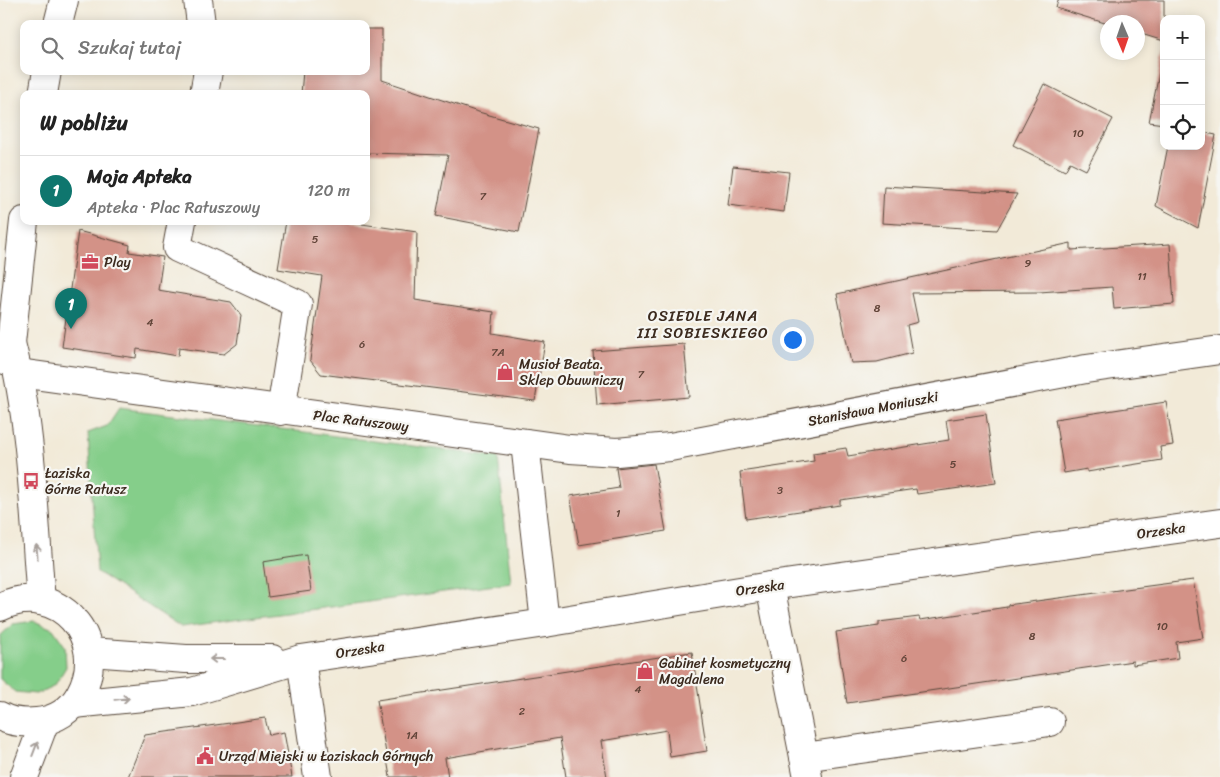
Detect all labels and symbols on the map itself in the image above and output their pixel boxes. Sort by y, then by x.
north arrow [1100,15,1145,60]
house number: 10 [1072,124,1084,143]
house number: 7 [480,187,487,206]
house number: 5 [312,230,319,249]
place label: Play [104,250,132,275]
office icon: Play [80,252,100,272]
house number: 9 [1025,254,1032,273]
house number: 11 [1137,267,1147,286]
pin: 1 [55,288,87,329]
house number: 8 [874,299,881,318]
district label: OSIEDLE JANA III SOBIESKIEGO [636,303,769,346]
house number: 4 [147,313,154,332]
your location [780,327,806,353]
house number: 6 [359,335,365,354]
house number: 7A [491,343,505,362]
place label: Musioł Beata. Sklep Obuwniczy [519,352,624,393]
shop icon: Musioł Beata. Sklep Obuwniczy [495,362,515,382]
house number: 7 [638,365,645,384]
street label: Stanisława Moniuszki [806,384,941,434]
street label: Plac Ratuszowy [312,403,411,439]
house number: 5 [950,455,957,474]
place label: Łaziska Górne Ratusz [45,461,127,502]
bus stop icon: Łaziska Górne Ratusz [21,471,41,491]
house number: 3 [777,481,783,500]
house number: 1 [616,504,621,523]
street label: Orzeska [1135,515,1188,547]
one-way arrow [32,544,42,560]
street label: Orzeska [734,572,787,604]
house number: 10 [1156,617,1168,636]
house number: 8 [1029,627,1036,646]
street label: Orzeska [334,634,387,666]
house number: 6 [901,649,907,668]
place label: Gabinet kosmetyczny Magdalena [659,651,791,692]
one-way arrow [209,654,226,664]
shop icon: Gabinet kosmetyczny Magdalena [635,661,655,681]
house number: 4 [635,680,642,699]
one-way arrow [114,694,130,704]
house number: 2 [519,702,526,721]
house number: 1A [406,726,418,745]
one-way arrow [31,742,40,757]
place label: Urząd Miejski w Łaziskach Górnych [219,744,433,769]
public building icon: Urząd Miejski w Łaziskach Górnych [195,746,215,766]

